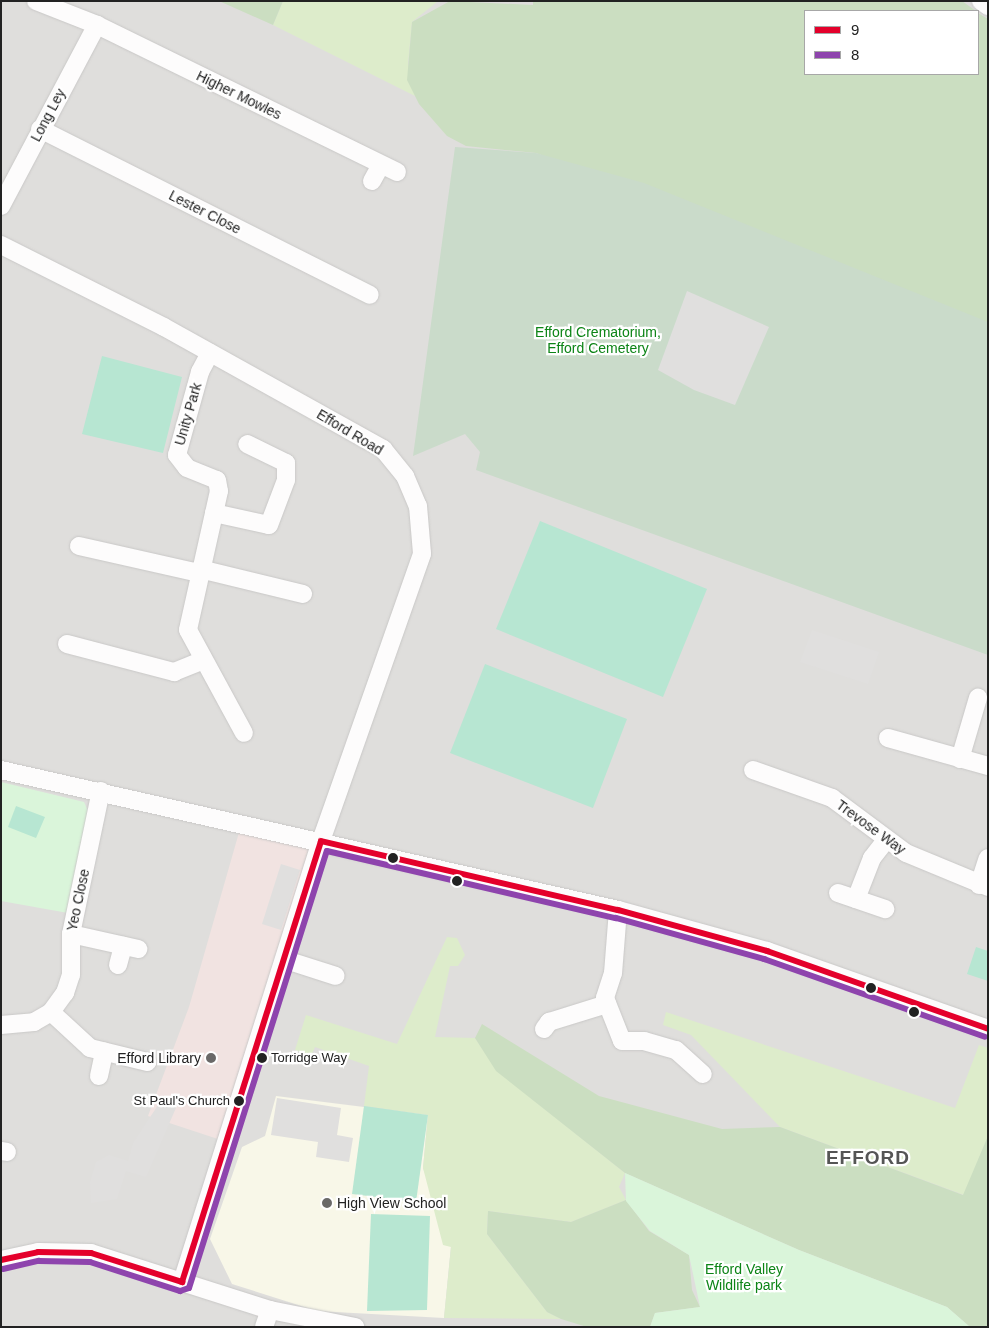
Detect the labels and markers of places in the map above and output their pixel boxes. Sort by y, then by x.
unlabelled marker [388,853,398,863]
unlabelled marker [452,876,462,886]
unlabelled marker [866,983,876,993]
unlabelled marker [909,1007,919,1017]
place label: Efford Library [117,1050,201,1066]
place label: Torridge Way [271,1050,347,1066]
marker: Efford Library [205,1052,217,1064]
marker: Torridge Way [257,1053,267,1063]
place label: St Paul's Church [134,1093,230,1109]
marker: St Paul's Church [234,1096,244,1106]
place label: High View School [337,1195,446,1211]
marker: High View School [321,1197,333,1209]

